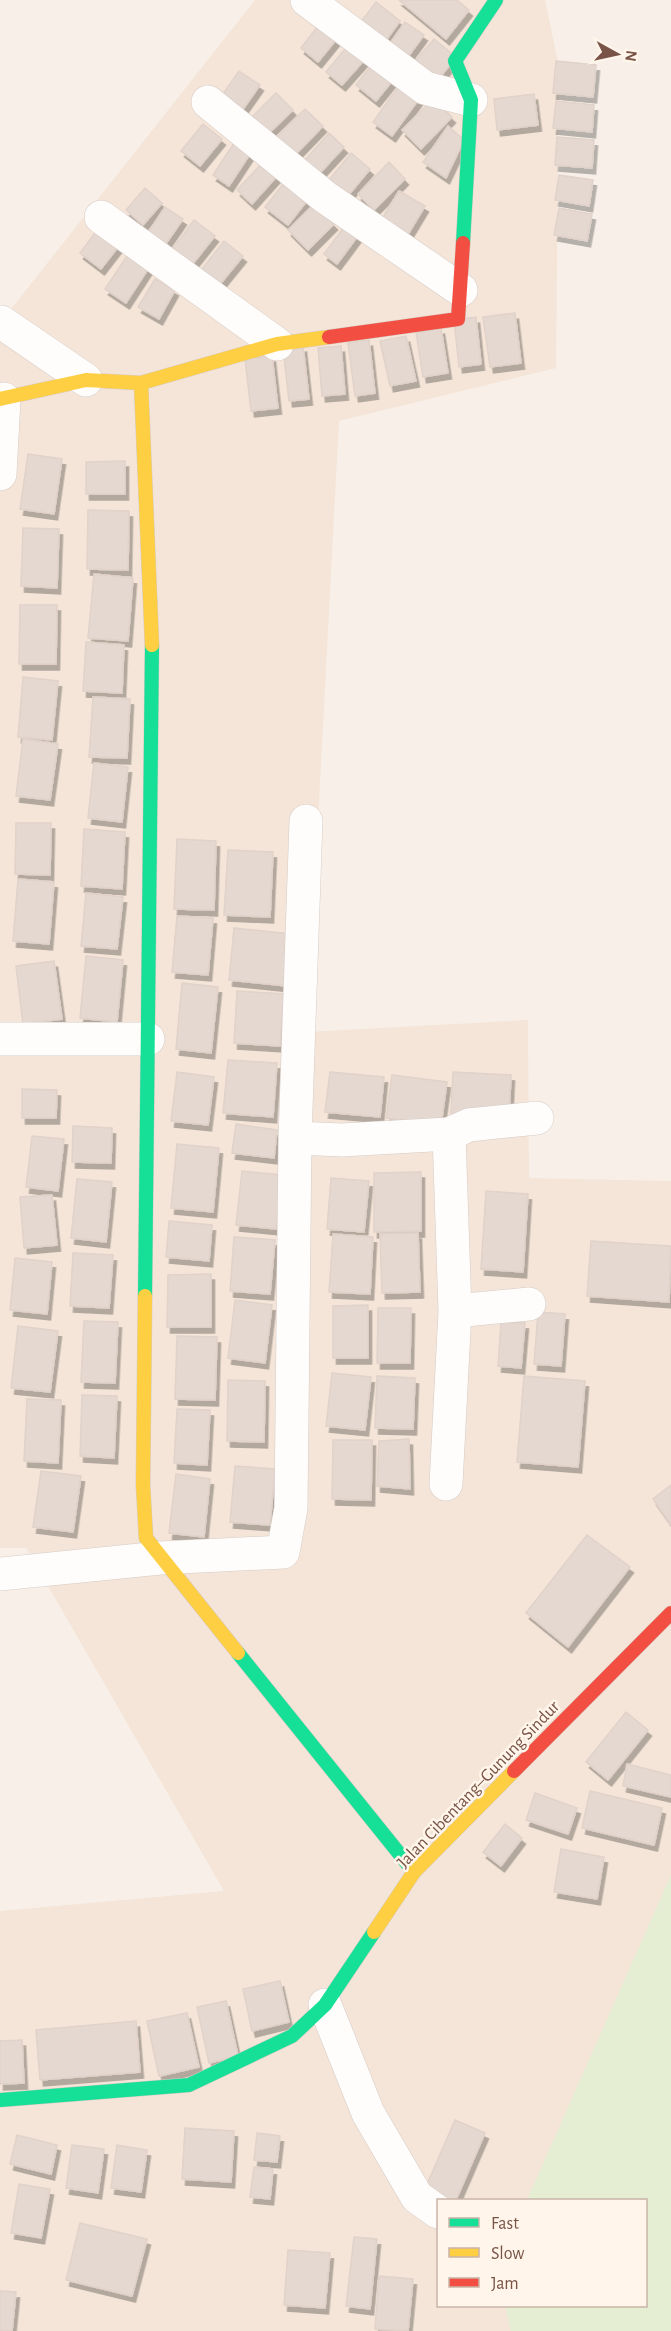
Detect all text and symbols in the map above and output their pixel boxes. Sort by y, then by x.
north arrow [587,24,647,84]
text: N [622,49,640,63]
street label: Jalan Cibentang–Gunung Sindur [394,1698,563,1872]
legend [437,2199,647,2307]
text: Fast [491,2215,519,2233]
text: Slow [491,2245,524,2263]
text: Jam [491,2275,519,2293]

